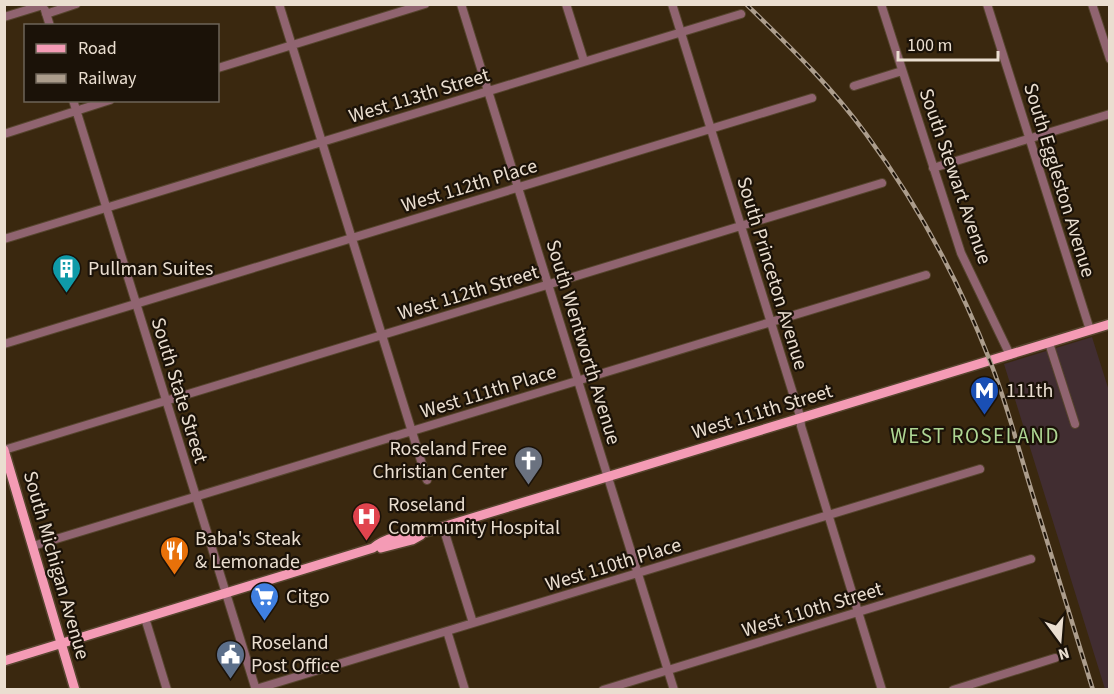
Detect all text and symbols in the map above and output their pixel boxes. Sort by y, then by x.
legend [24,24,219,102]
scale bar [898,24,998,62]
text: 100 m [907,33,952,58]
text: Road [78,36,117,61]
street label: West 113th Street [345,61,493,131]
text: Railway [78,66,137,91]
street label: South Eggleston Avenue [1016,80,1102,281]
street label: South Stewart Avenue [912,85,998,268]
street label: West 112th Place [398,152,541,220]
street label: South Princeton Avenue [729,173,815,373]
street label: South Wentworth Avenue [539,236,628,448]
building icon: Pullman Suites [51,252,83,294]
place label: Pullman Suites [88,255,213,283]
street label: West 112th Street [394,258,542,328]
street label: South State Street [144,314,215,467]
street label: West 111th Place [417,358,560,426]
metro station icon: 111th [969,374,1001,416]
street label: West 111th Street [688,377,836,447]
place label: 111th [1006,377,1053,405]
district label: WEST ROSELAND [890,421,1060,451]
place label: Roseland Free Christian Center [373,435,507,486]
church icon: Roseland Free Christian Center [512,444,544,486]
street label: South Michigan Avenue [16,468,96,663]
place label: Roseland Community Hospital [388,491,560,542]
hospital icon: Roseland Community Hospital [351,500,383,542]
place label: Baba's Steak & Lemonade [195,525,301,576]
street label: West 110th Place [542,531,685,599]
restaurant icon: Baba's Steak & Lemonade [158,534,190,576]
street label: West 110th Street [738,575,886,645]
supermarket icon: Citgo [249,580,281,622]
place label: Citgo [286,583,330,611]
north arrow [1030,610,1090,670]
place label: Roseland Post Office [251,629,340,680]
public building icon: Roseland Post Office [214,638,246,680]
text: N [1056,641,1072,665]

